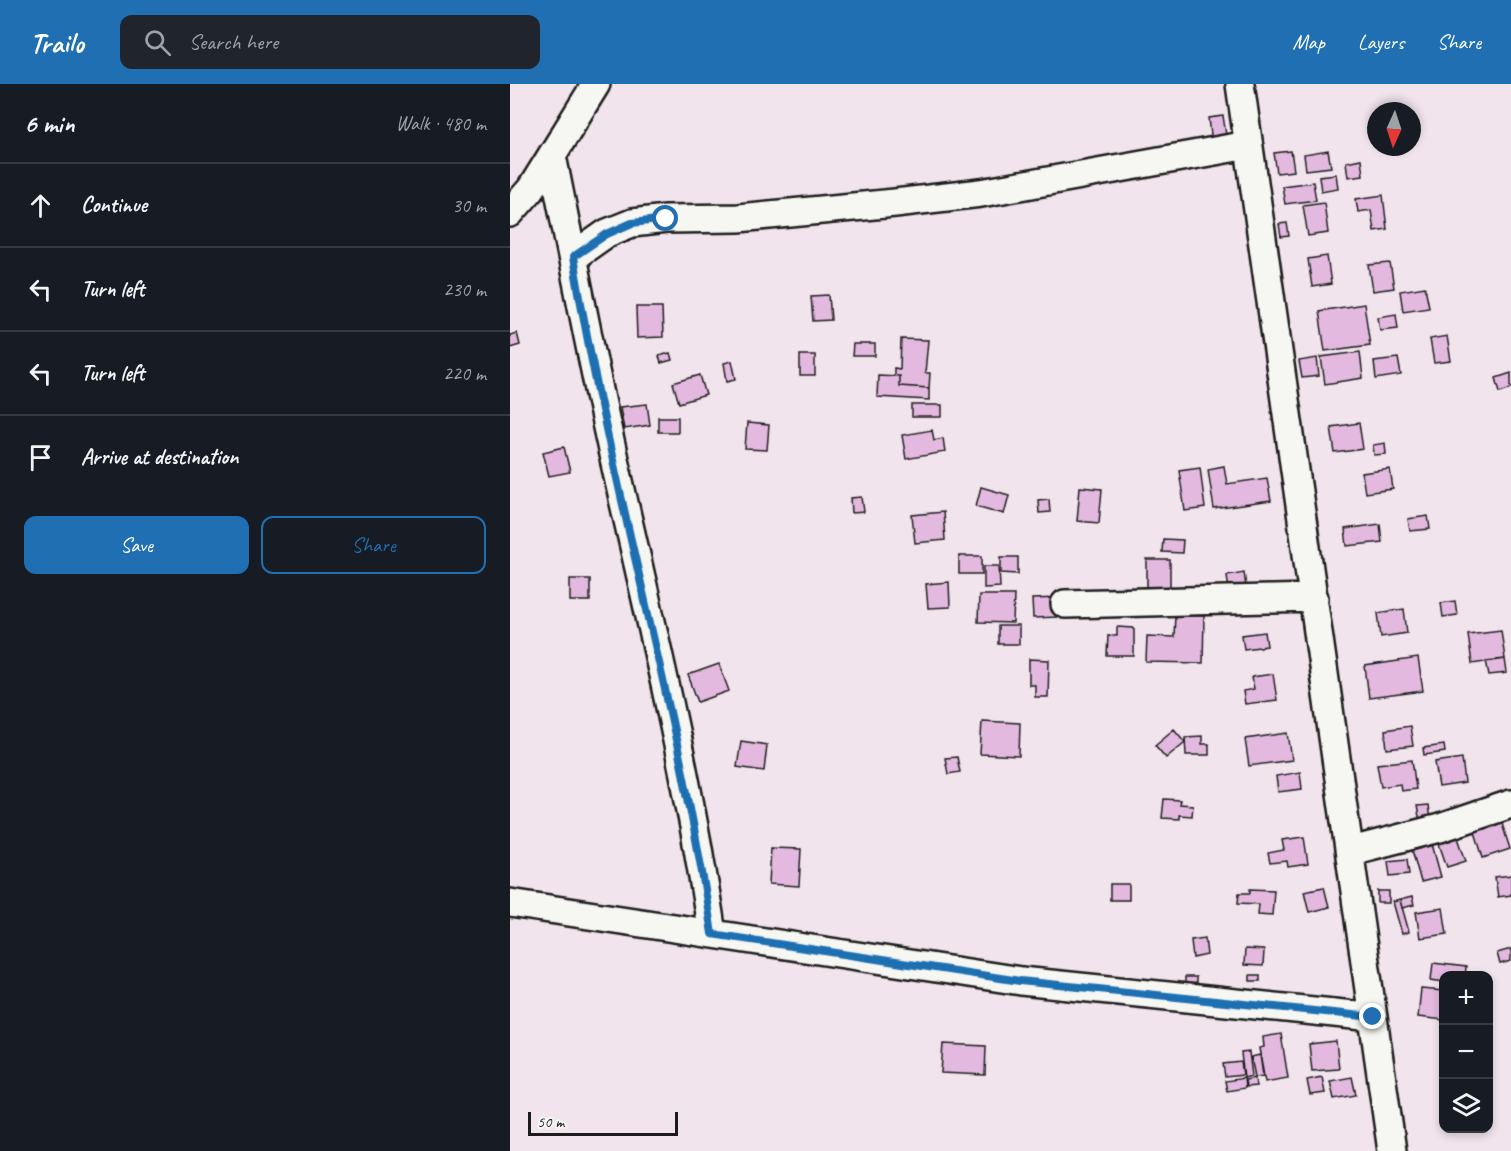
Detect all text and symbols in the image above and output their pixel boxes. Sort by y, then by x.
search box [120,15,540,69]
text: Trailo [30,25,84,60]
icon: search [141,26,174,59]
text: Search here [189,28,278,56]
text: Map [1292,29,1325,55]
text: Layers [1358,29,1404,55]
text: Share [1437,29,1481,55]
north arrow [1367,102,1421,156]
text: 6 min [24,107,74,140]
text: Walk · 480 m [396,111,486,136]
icon: ahead [24,189,57,222]
text: Continue [81,191,147,219]
text: 30 m [452,193,486,218]
route start [652,205,678,231]
icon: left [24,273,57,306]
text: Turn left [81,275,145,303]
text: 230 m [443,277,486,302]
icon: left [24,357,57,390]
text: Turn left [81,359,145,387]
text: 220 m [443,361,486,386]
icon: arrive [24,441,57,474]
text: Arrive at destination [81,443,238,471]
button: Save [24,516,249,574]
button: Share [261,516,486,574]
map controls [1439,971,1493,1133]
button: + [1439,971,1493,1025]
route end [1359,1003,1385,1029]
button: − [1439,1025,1493,1079]
button: layers [1439,1079,1493,1133]
scale bar [528,1109,678,1136]
text: 50 m [537,1112,564,1132]

